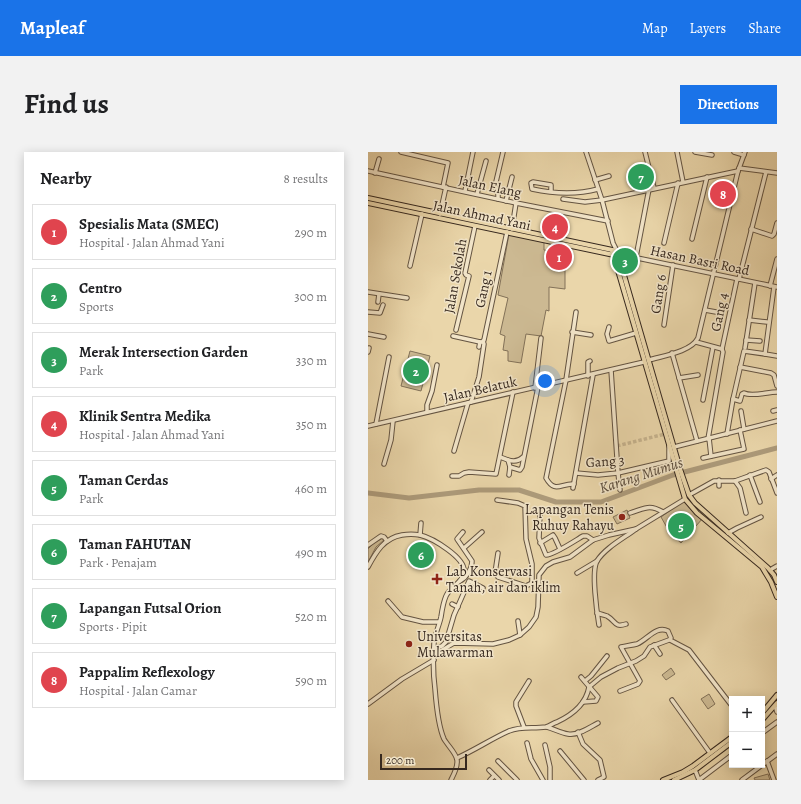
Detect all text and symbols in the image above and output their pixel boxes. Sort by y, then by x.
text: Mapleaf [20,15,85,41]
text: Map [642,19,668,38]
text: Layers [690,19,726,38]
text: Share [748,19,781,38]
text: Find us [24,85,109,123]
button: Directions [680,85,777,124]
pin: 7 [628,162,654,192]
text: Nearby [40,167,91,190]
text: 8 results [284,170,328,187]
street label: Jalan Elang [457,171,523,202]
pin: 8 [710,179,736,209]
street label: Jalan Ahmad Yani [431,196,533,235]
pin: 4 [542,212,568,242]
text: Spesialis Mata (SMEC) [79,214,219,234]
text: 1 [52,224,56,241]
text: 290 m [295,224,327,241]
text: Hospital · Jalan Ahmad Yani [79,234,225,251]
street label: Jalan Sekolah [440,237,471,315]
street label: Hasan Basri Road [648,241,752,280]
pin: 1 [546,242,572,272]
pin: 3 [612,246,638,276]
street label: Gang 1 [470,268,497,310]
street label: Gang 6 [646,273,671,315]
text: Centro [79,278,122,298]
text: 2 [51,288,57,305]
text: 300 m [294,288,327,305]
street label: Gang 4 [706,291,733,333]
text: Sports [79,298,114,315]
text: Merak Intersection Garden [79,342,248,362]
text: 3 [51,352,57,369]
text: 330 m [296,352,327,369]
pin: 2 [403,356,429,386]
text: Park [79,362,103,379]
your location [535,371,555,391]
street label: Jalan Belatuk [442,372,519,407]
text: Klinik Sentra Medika [79,406,211,426]
text: 4 [51,416,57,433]
text: 350 m [296,416,327,433]
text: Hospital · Jalan Ahmad Yani [79,426,225,443]
street label: Gang 3 [585,451,625,472]
water label: Karang Mumus [597,452,685,498]
text: Taman Cerdas [79,470,168,490]
text: 5 [51,480,57,497]
text: 460 m [295,480,327,497]
text: Park [79,490,103,507]
place label: Lapangan Tenis Ruhuy Rahayu [525,500,614,535]
pin: 5 [668,511,694,541]
marker: Lapangan Tenis Ruhuy Rahayu [617,512,627,522]
text: Taman FAHUTAN [79,534,191,554]
pin: 6 [408,540,434,570]
text: 6 [51,544,57,561]
text: 490 m [295,544,327,561]
text: Park · Penajam [79,554,157,571]
place label: Lab Konservasi Tanah, air dan iklim [446,562,561,597]
marker: Lab Konservasi Tanah, air dan iklim [431,573,443,585]
text: Lapangan Futsal Orion [79,598,221,618]
text: 7 [51,608,57,625]
text: 520 m [295,608,327,625]
text: Sports · Pipit [79,618,147,635]
place label: Universitas Mulawarman [417,627,494,662]
marker: Universitas Mulawarman [404,639,414,649]
text: Pappalim Reflexology [79,662,215,682]
text: 8 [51,672,57,689]
text: 590 m [295,672,327,689]
text: Hospital · Jalan Camar [79,682,197,699]
map controls [729,696,765,768]
button: + [729,696,765,732]
button: − [729,732,765,768]
scale bar [380,752,467,771]
text: 200 m [386,753,414,768]

